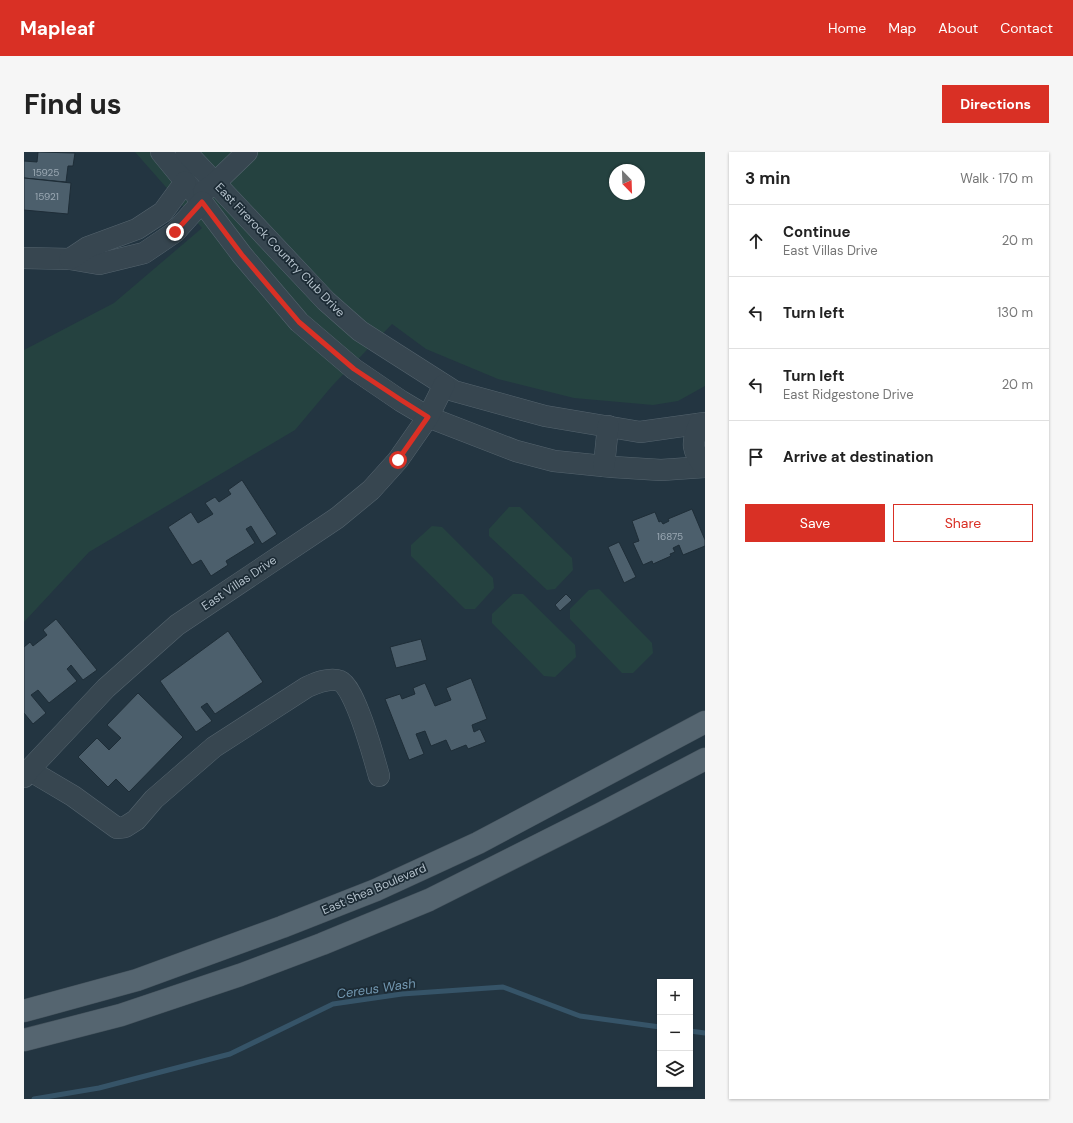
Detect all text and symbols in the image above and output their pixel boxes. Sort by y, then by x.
text: Mapleaf [20,16,95,41]
text: Home [828,19,866,37]
text: Map [888,19,916,37]
text: About [938,19,978,37]
text: Contact [1000,19,1053,37]
button: Directions [942,85,1049,123]
text: Find us [24,86,122,123]
north arrow [609,164,645,200]
house number: 15925 [33,166,59,179]
text: 3 min [745,167,790,189]
text: Walk · 170 m [960,170,1033,187]
street label: East Firerock Country Club Drive [212,180,349,321]
house number: 15921 [35,190,59,203]
text: Continue [783,222,851,242]
route end [166,223,184,241]
icon: ahead [745,230,767,252]
text: 20 m [1002,232,1033,249]
text: East Villas Drive [783,242,878,259]
icon: left [745,302,767,324]
text: Turn left [783,303,844,323]
text: 130 m [997,304,1033,321]
text: Turn left [783,366,844,386]
icon: left [745,374,767,396]
text: 20 m [1002,376,1033,393]
text: East Ridgestone Drive [783,386,914,403]
icon: arrive [745,446,767,468]
text: Arrive at destination [783,447,934,467]
route start [389,451,407,469]
button: Save [745,504,885,542]
button: Share [893,504,1033,542]
house number: 16875 [657,530,683,543]
street label: East Villas Drive [198,552,280,614]
street label: East Shea Boulevard [319,860,429,918]
water label: Cereus Wash [335,975,417,1002]
map controls [657,979,693,1087]
button: + [657,979,693,1015]
button: − [657,1015,693,1051]
button: layers [657,1051,693,1087]

